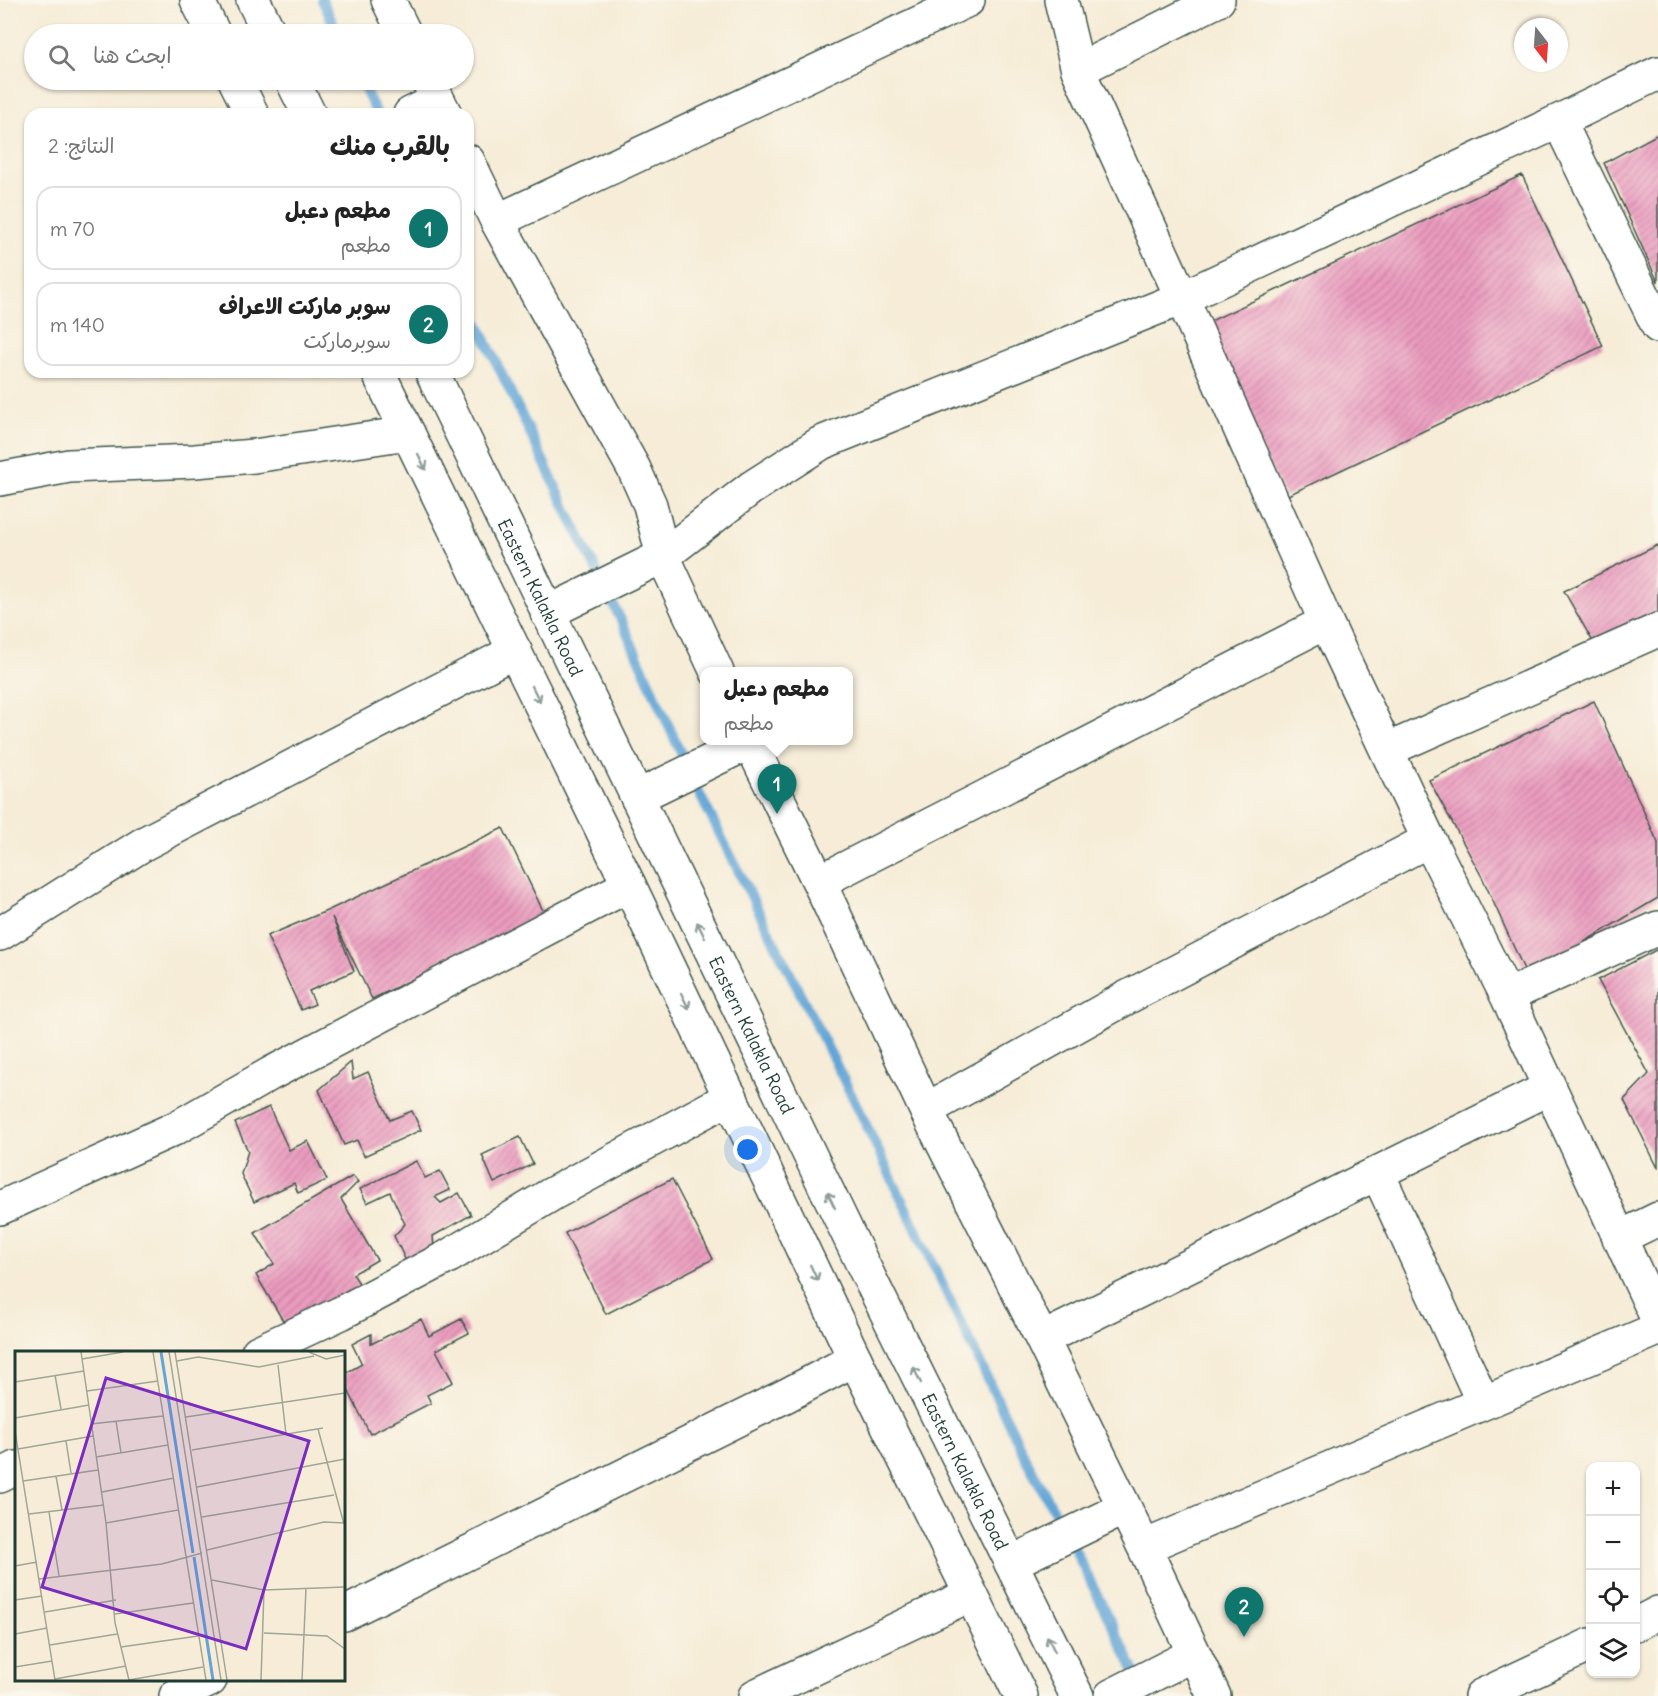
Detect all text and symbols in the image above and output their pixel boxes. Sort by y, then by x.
north arrow [1514,18,1568,72]
search box [24,24,474,90]
icon: search [45,41,78,74]
text: ابحث هنا [93,41,172,69]
text: بالقرب منك [330,129,450,162]
text: النتائج: 2 [48,133,114,158]
text: مطعم دعبل [285,196,391,224]
text: 70 m [50,216,95,241]
text: 1 [425,216,432,241]
text: مطعم [340,232,391,257]
text: سوبر ماركت الاعراف [219,292,391,320]
text: 140 m [50,312,105,337]
text: 2 [423,312,434,337]
text: سوبرماركت [303,328,391,353]
one-way arrow [417,453,429,471]
street label: Eastern Kalakla Road [493,515,589,680]
popup [700,667,853,745]
text: مطعم دعبل [723,674,830,702]
one-way arrow [531,684,542,702]
text: مطعم [723,710,774,735]
pin: 1 [758,764,796,814]
one-way arrow [695,921,707,939]
street label: Eastern Kalakla Road [704,952,800,1118]
one-way arrow [680,992,692,1010]
your location [733,1135,762,1164]
one-way arrow [825,1191,837,1209]
one-way arrow [808,1263,820,1281]
inset map [15,1351,345,1681]
one-way arrow [911,1366,923,1384]
street label: Eastern Kalakla Road [917,1389,1014,1554]
map controls [1586,1462,1640,1678]
button: + [1586,1462,1640,1516]
button: − [1586,1516,1640,1570]
button: locate [1586,1570,1640,1624]
pin: 2 [1224,1588,1264,1637]
button: layers [1586,1624,1640,1678]
one-way arrow [1044,1635,1056,1653]

